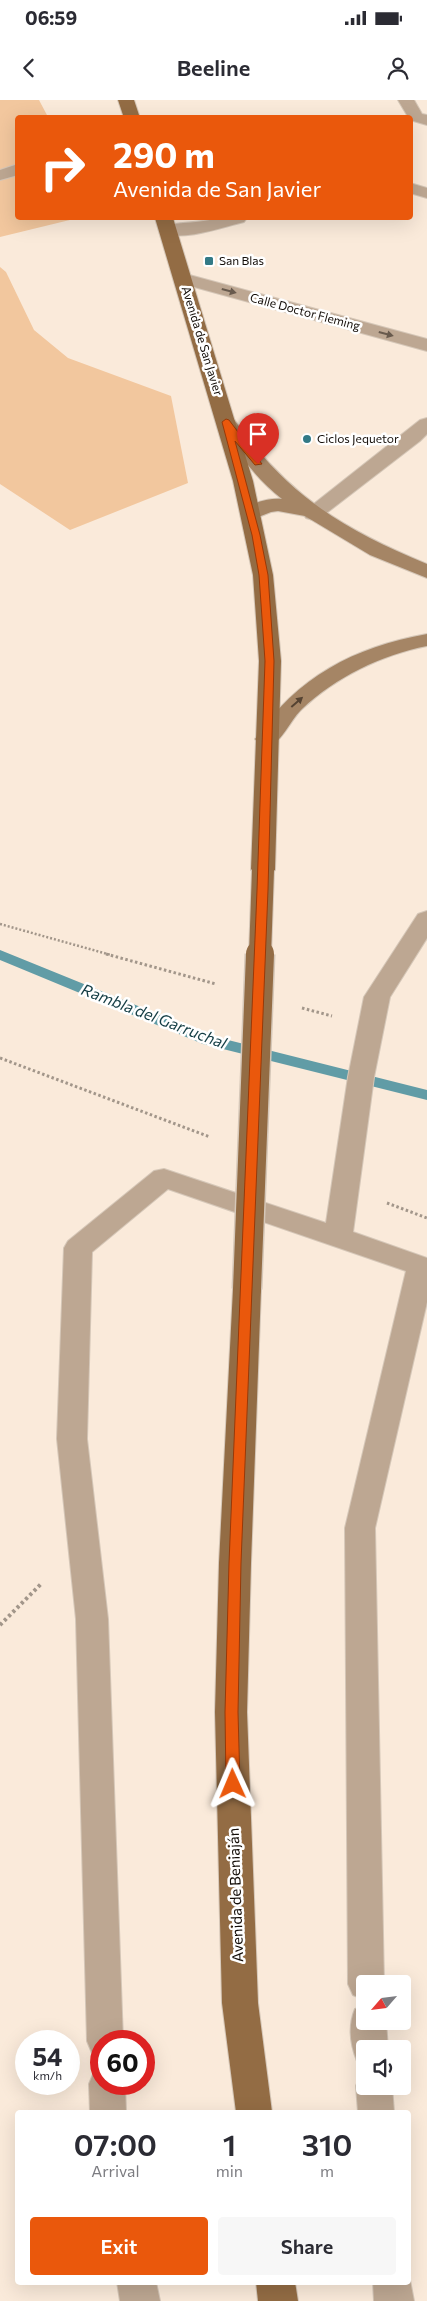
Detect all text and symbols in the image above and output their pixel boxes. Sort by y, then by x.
text: 06:59 [25,6,77,29]
icon: back [15,54,43,82]
text: Beeline [177,54,250,81]
icon: person [384,54,412,82]
text: 290 m [113,132,215,175]
icon: right [30,135,95,200]
text: Avenida de San Javier [113,175,321,202]
place label: San Blas [219,253,264,267]
marker: San Blas [203,255,215,267]
street label: Avenida de San Javier [179,284,226,398]
one-way arrow [222,287,237,295]
street label: Calle Doctor Fleming [249,290,362,333]
one-way arrow [378,330,393,338]
pin [237,413,279,464]
icon: arrive [244,420,272,448]
place label: Ciclos Jequetor [317,431,399,446]
marker: Ciclos Jequetor [301,433,313,445]
one-way arrow [291,697,303,708]
water label: Rambla del Garruchal [79,979,230,1052]
position arrow [206,1757,258,1809]
street label: Avenida de Beniaján [224,1828,246,1963]
north arrow [356,1975,411,2030]
map controls [356,1975,411,2095]
speed limit sign: 60 [90,2030,155,2095]
button: sound [356,2040,411,2095]
text: 54 [33,2041,62,2071]
text: km/h [33,2068,62,2082]
text: 07:00 [74,2125,157,2162]
text: 1 [223,2125,236,2162]
text: 310 [302,2125,352,2162]
text: Arrival [91,2161,140,2180]
text: min [216,2161,243,2180]
text: m [320,2161,334,2180]
button: Exit [30,2217,208,2275]
button: Share [218,2217,396,2275]

